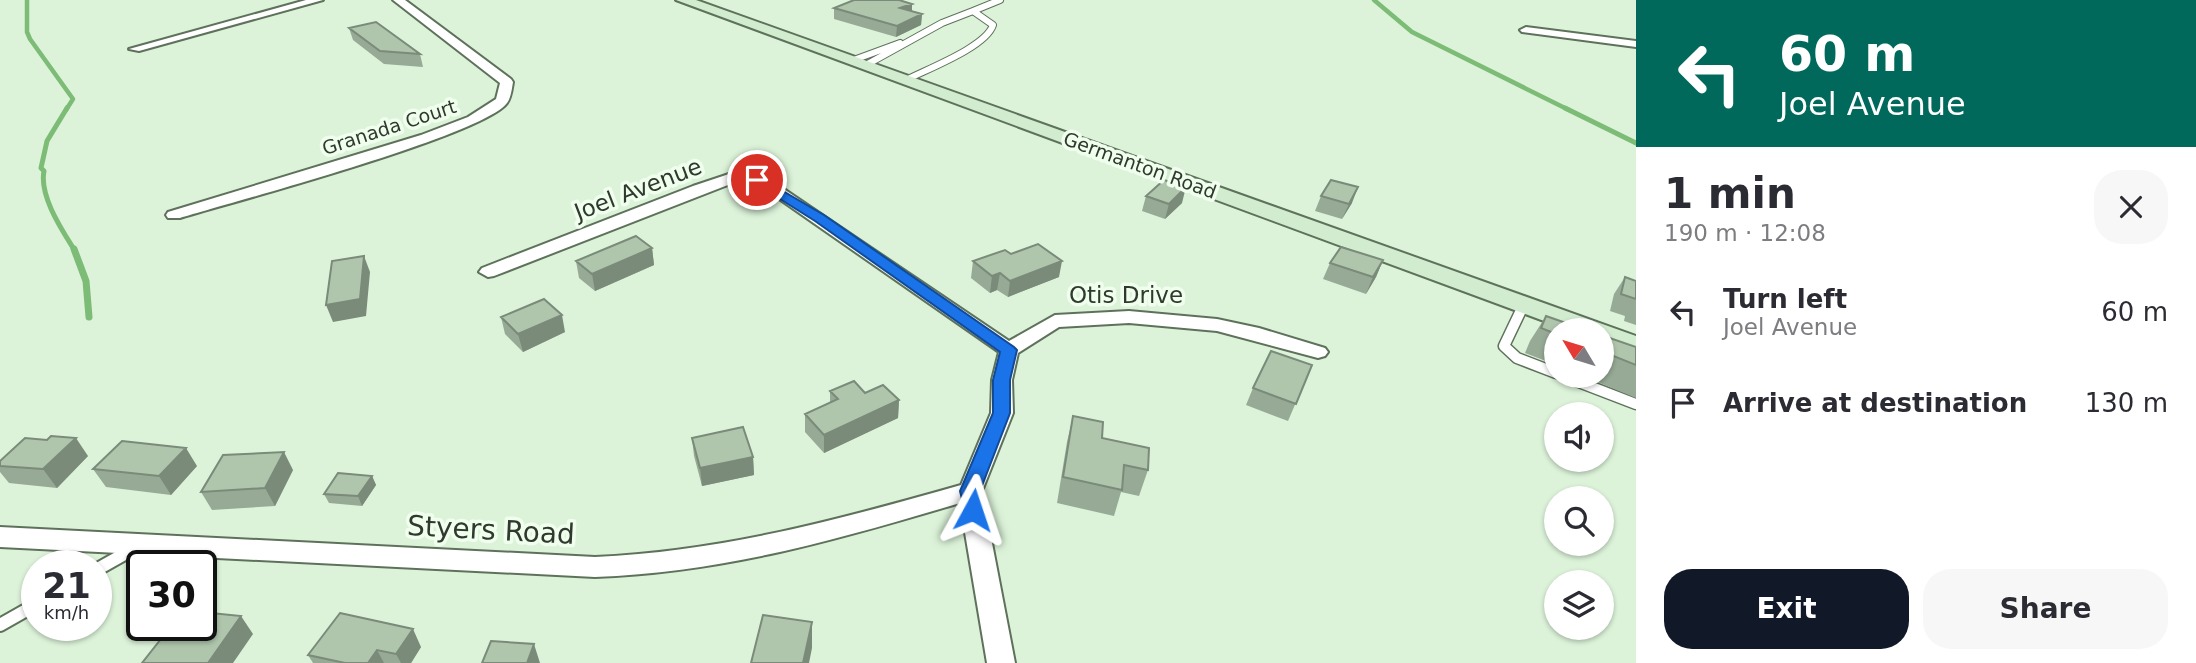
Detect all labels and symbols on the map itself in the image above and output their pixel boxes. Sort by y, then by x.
street label: Granada Court [319,95,459,159]
street label: Germanton Road [1061,127,1219,203]
pin [727,150,787,210]
street label: Joel Avenue [569,153,705,226]
street label: Otis Drive [1069,282,1183,308]
north arrow [1544,318,1614,388]
position arrow [936,473,1010,547]
street label: Styers Road [406,509,576,551]
speed limit sign: 30 [126,550,217,641]

